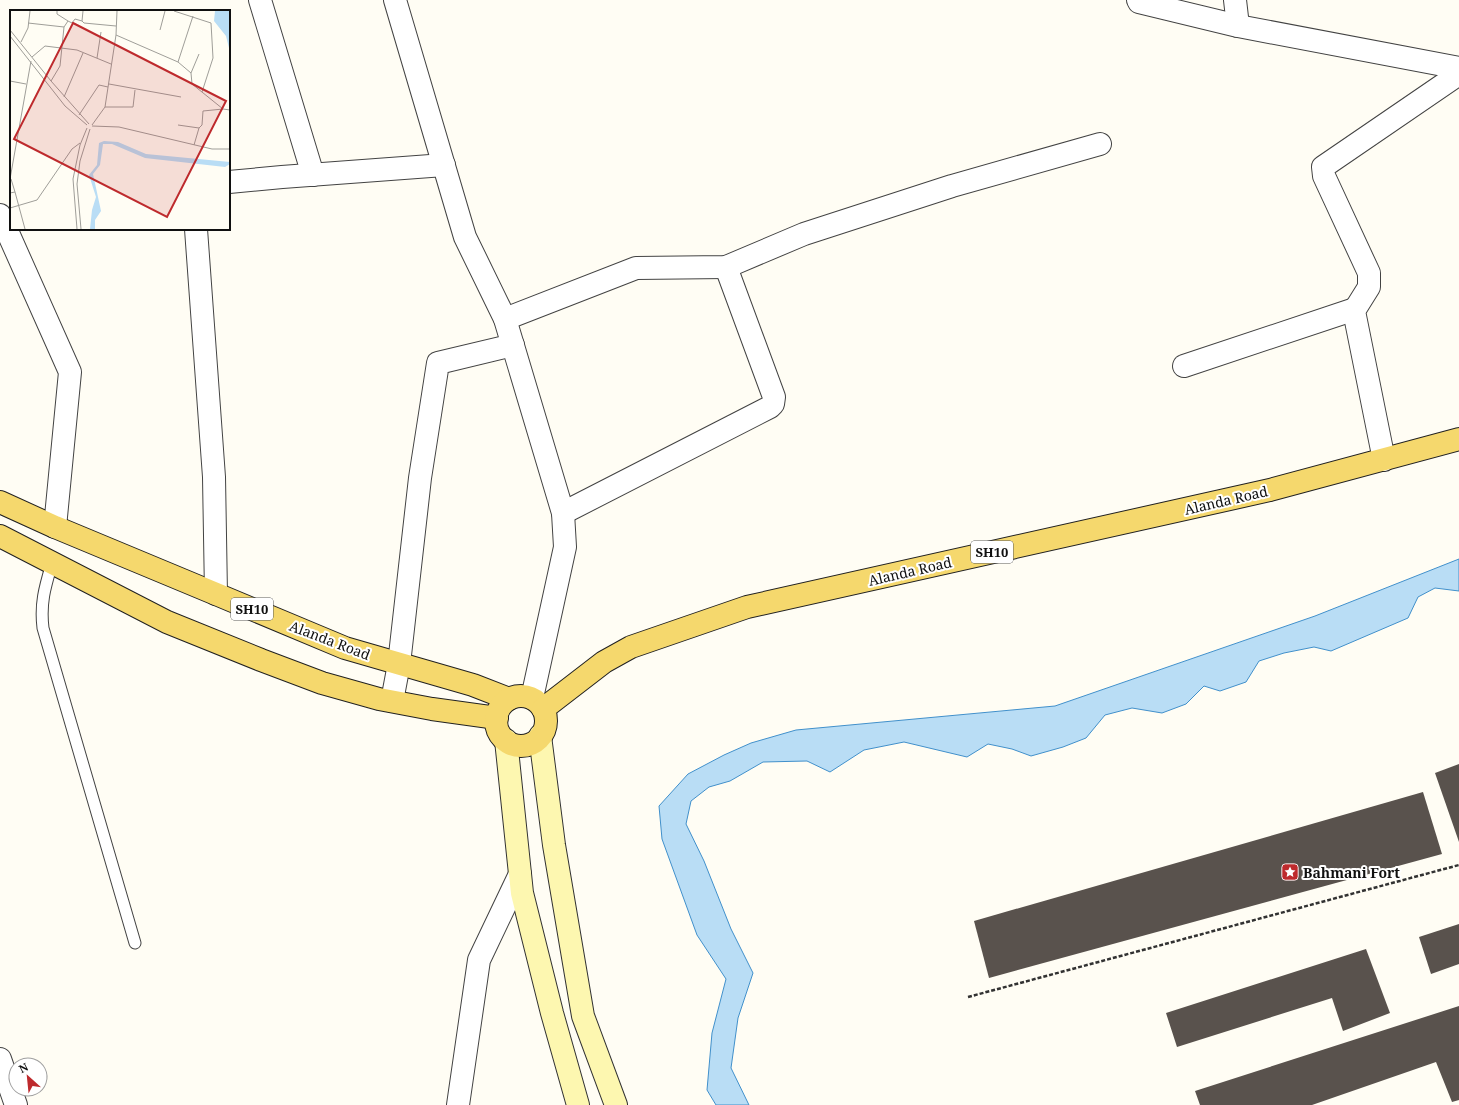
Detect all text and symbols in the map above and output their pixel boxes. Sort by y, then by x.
inset map [10,10,230,230]
street label: Alanda Road [1182,481,1270,519]
road number: SH10 [971,541,1013,563]
street label: Alanda Road [866,552,954,590]
road number: SH10 [231,598,273,620]
street label: Alanda Road [287,616,373,664]
place icon: Bahmani Fort [1280,862,1300,882]
place label: Bahmani Fort [1303,863,1400,882]
north arrow [8,1057,48,1097]
text: N [16,1059,31,1076]

